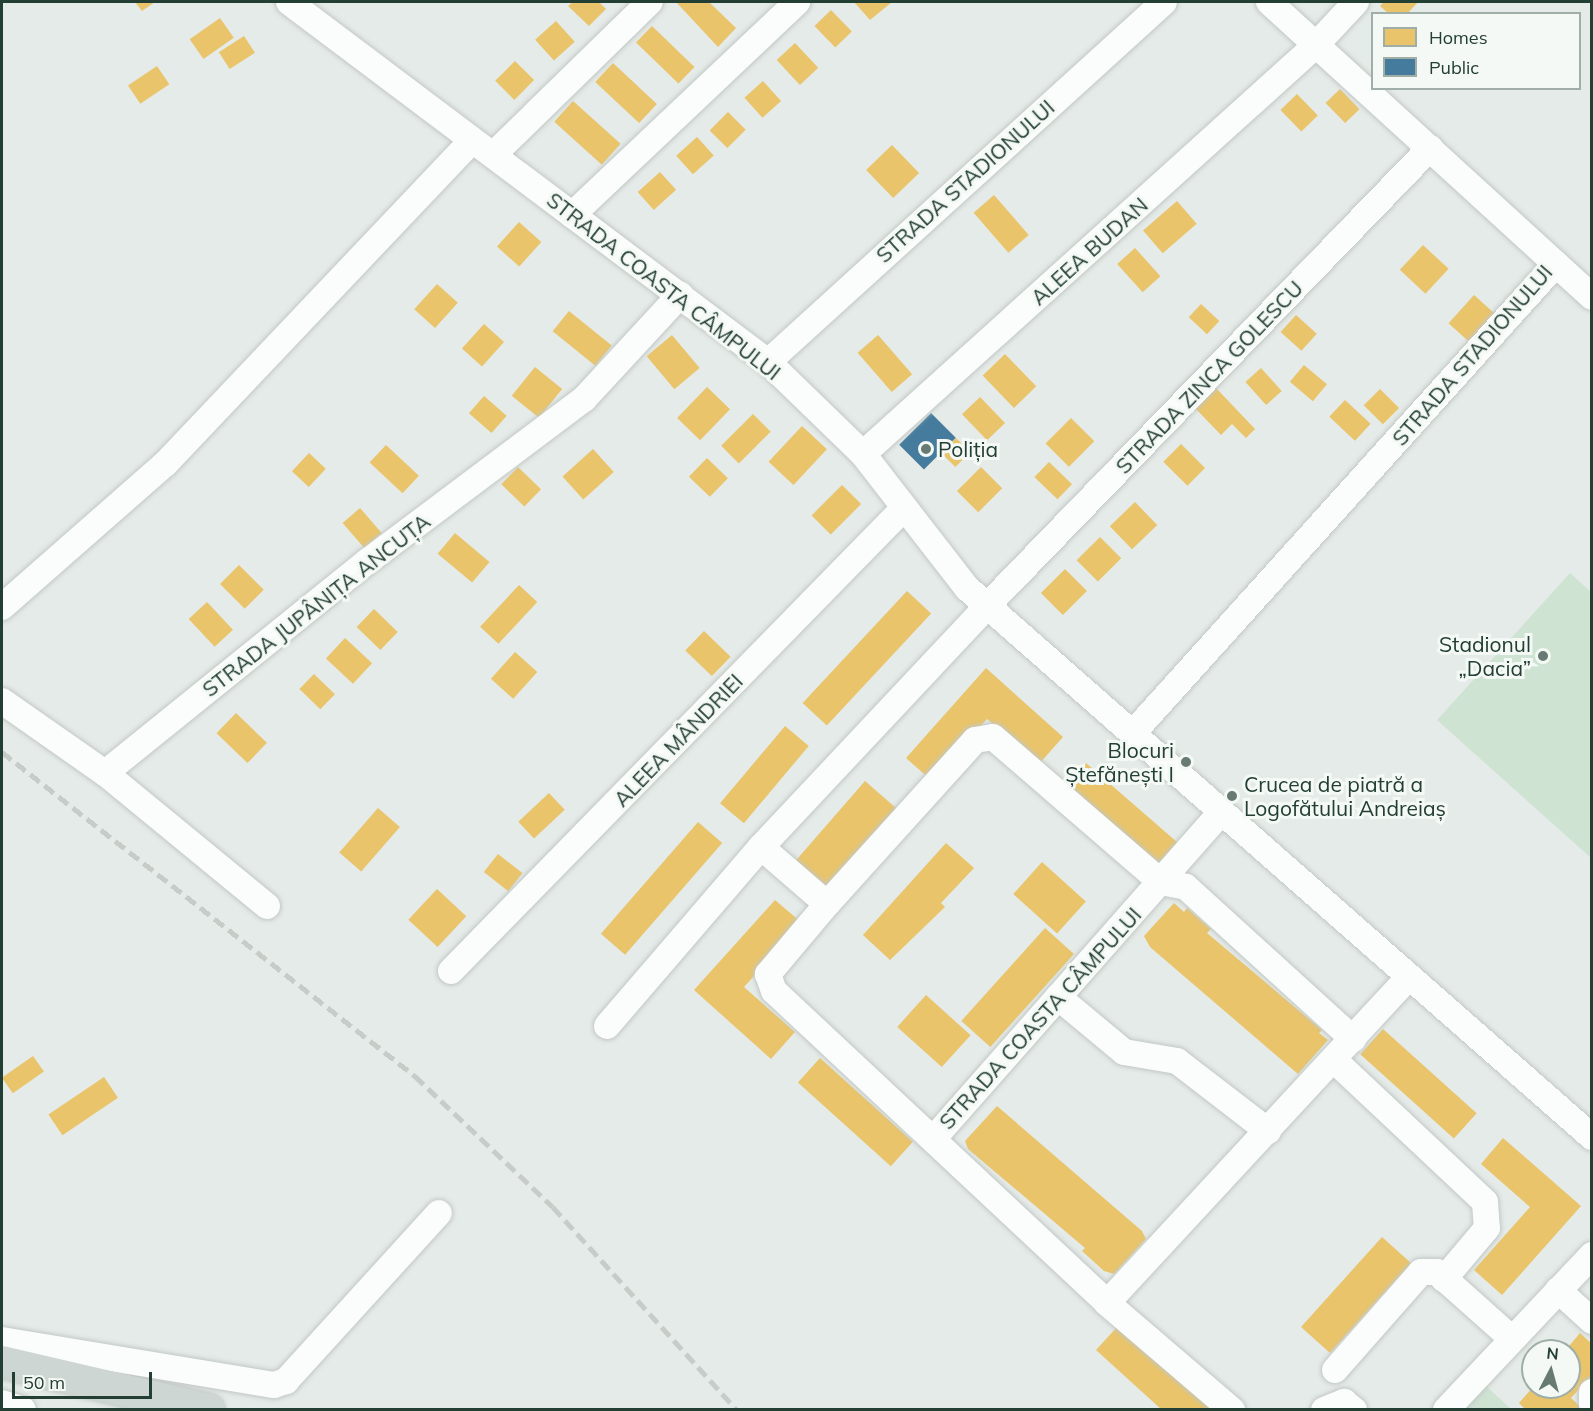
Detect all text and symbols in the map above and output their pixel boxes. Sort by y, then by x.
legend [1371,12,1581,90]
text: Homes [1429,26,1488,49]
text: Public [1429,56,1479,79]
street label: STRADA STADIONULUI [871,94,1059,268]
street label: STRADA COASTA CÂMPULUI [542,187,786,385]
street label: ALEEA BUDAN [1025,192,1153,310]
street label: STRADA STADIONULUI [1387,260,1557,450]
street label: STRADA ZINCA GOLESCU [1110,275,1308,479]
place label: Poliția [938,436,998,462]
marker: Poliția [919,442,933,456]
street label: STRADA JUPÂNIȚA ANCUȚA [197,508,435,702]
place label: Stadionul „Dacia” [1439,631,1531,681]
marker: Stadionul „Dacia” [1536,649,1550,663]
street label: ALEEA MÂNDRIEI [608,668,748,812]
place label: Blocuri Ștefănești I [1065,737,1174,787]
marker: Blocuri Ștefănești I [1179,755,1193,769]
place label: Crucea de piatră a Logofătului Andreiaș [1244,771,1446,821]
marker: Crucea de piatră a Logofătului Andreiaș [1225,789,1239,803]
street label: STRADA COASTA CÂMPULUI [934,902,1146,1134]
north arrow [1521,1339,1581,1399]
text: N [1546,1343,1560,1364]
scale bar [15,1360,154,1398]
text: 50 m [23,1371,65,1394]

